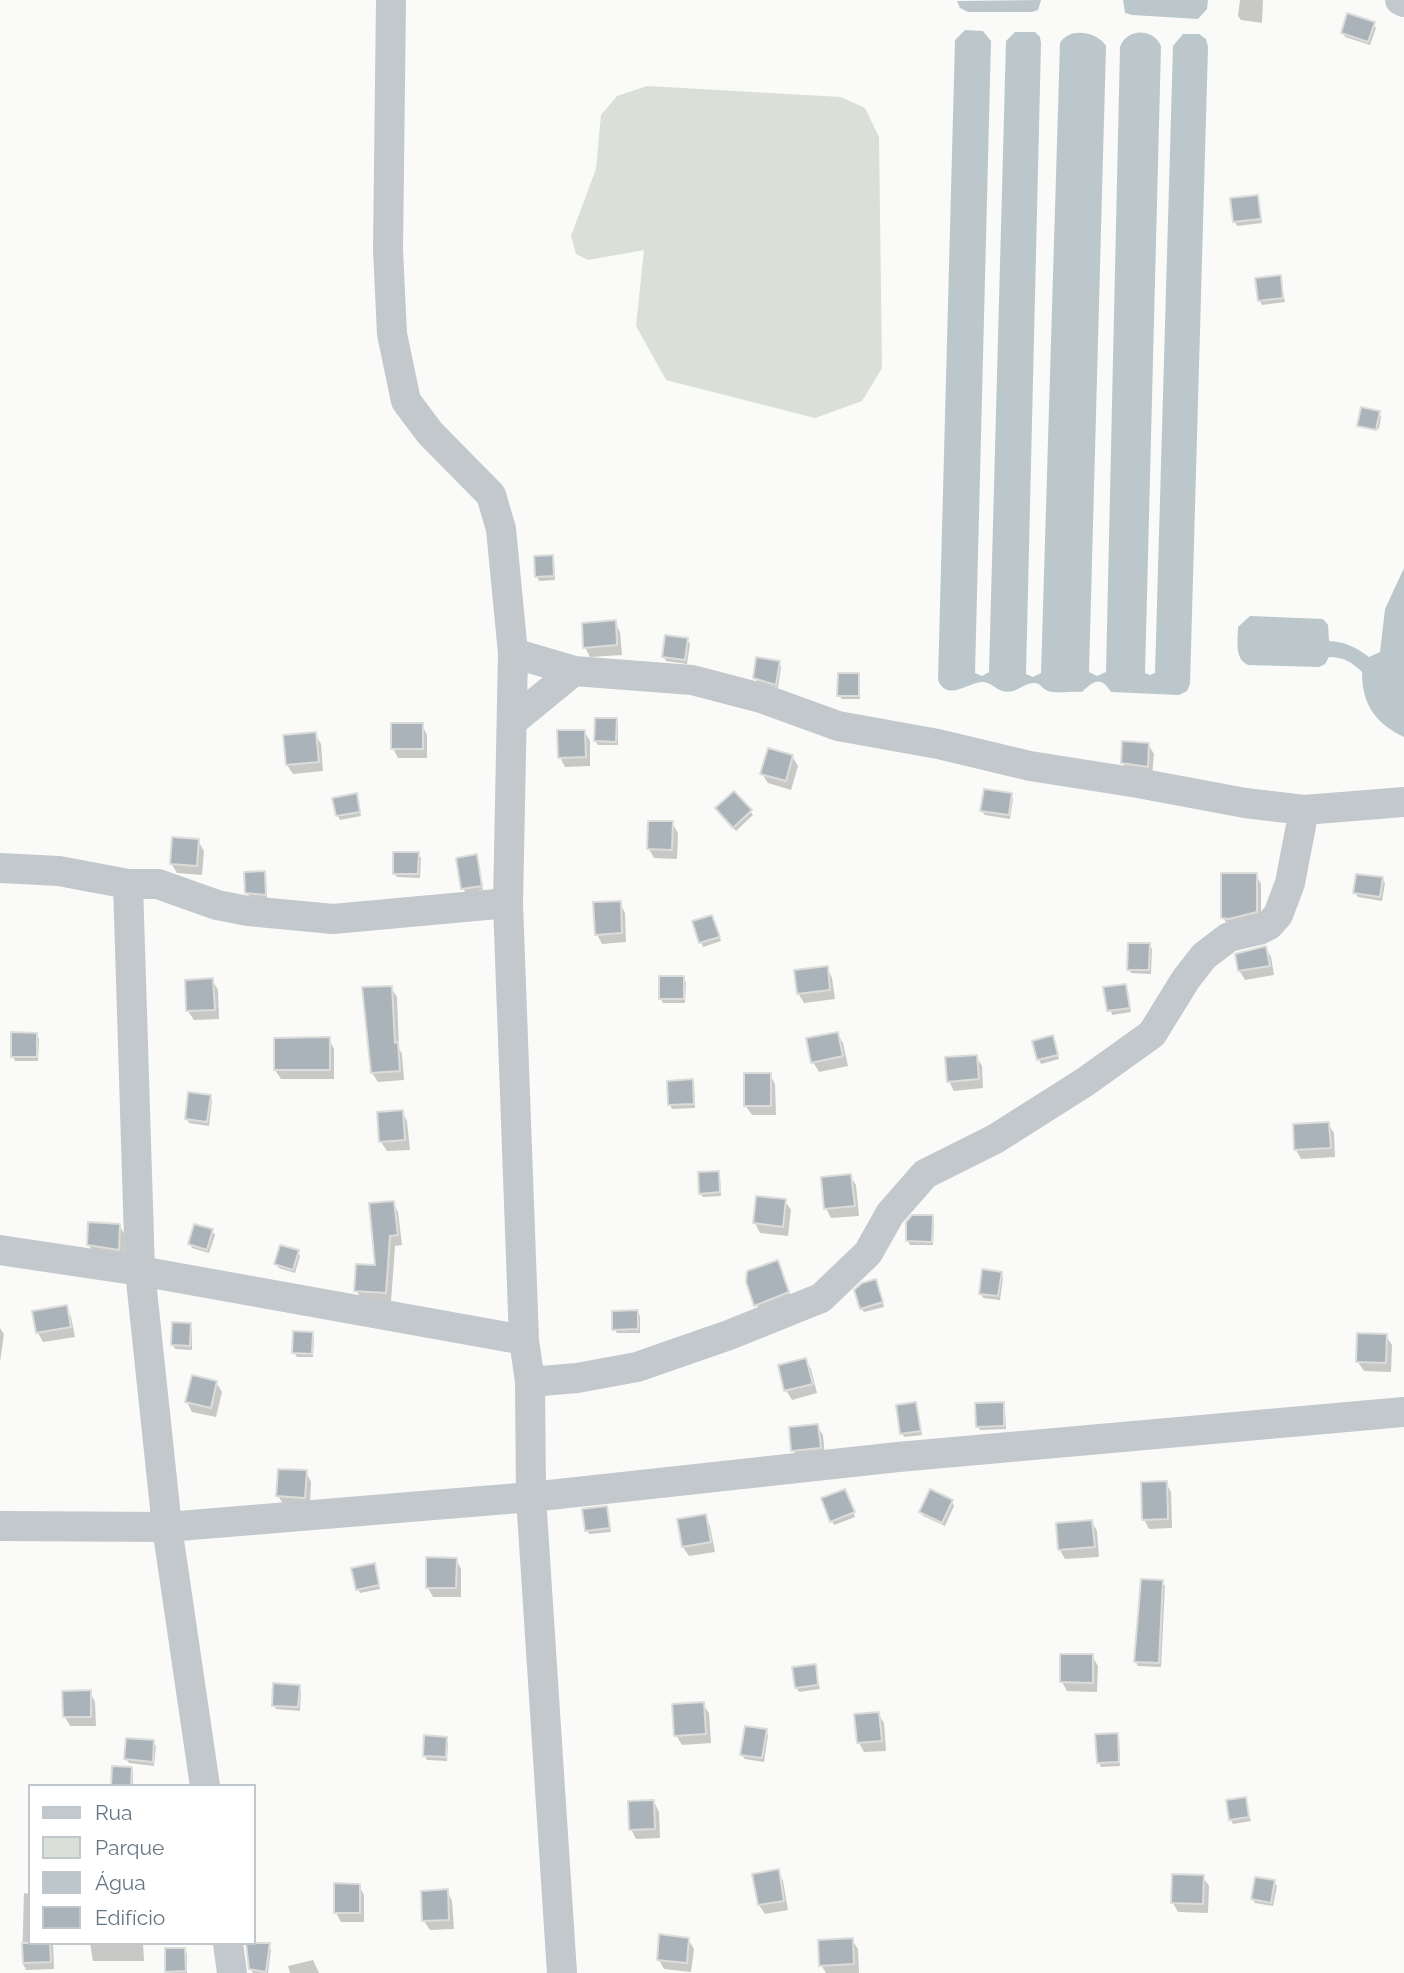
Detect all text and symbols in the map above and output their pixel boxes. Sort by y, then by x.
legend [28,1784,256,1945]
text: Rua [95,1800,132,1825]
text: Parque [95,1835,164,1860]
text: Água [95,1870,146,1895]
text: Edifício [95,1905,165,1930]

